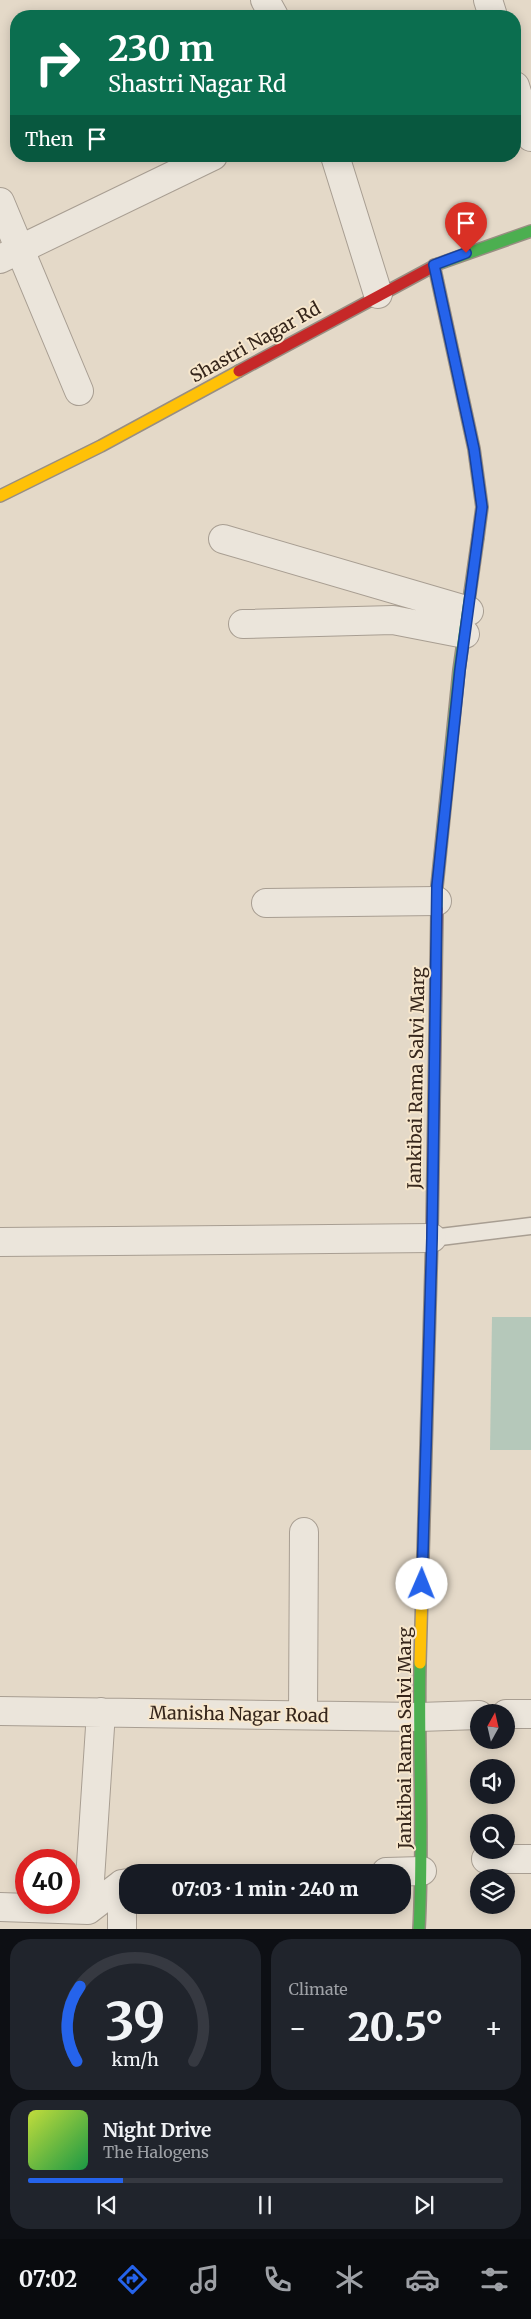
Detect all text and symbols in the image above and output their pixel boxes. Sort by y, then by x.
text: 230 m [108,27,214,71]
icon: right [25,30,90,95]
text: Shastri Nagar Rd [108,70,286,98]
icon: arrive [83,125,111,153]
text: Then [25,127,73,151]
pin [445,202,487,253]
icon: arrive [452,209,480,237]
street label: Shastri Nagar Rd [186,297,324,387]
street label: Jankibai Rama Salvi Marg [403,967,429,1190]
position arrow [395,1557,447,1609]
street label: Jankibai Rama Salvi Marg [393,1627,416,1850]
street label: Manisha Nagar Road [149,1701,329,1727]
north arrow [470,1704,515,1749]
map controls [470,1704,515,1914]
button: sound [470,1759,515,1804]
button: search [470,1814,515,1859]
speed limit sign: 40 [15,1849,80,1914]
button: layers [470,1869,515,1914]
text: 07:03 · 1 min · 240 m [172,1877,358,1901]
text: Climate [289,1979,348,1999]
text: 39 [105,1989,165,2054]
text: 20.5° [348,2004,444,2051]
text: − [289,2010,307,2046]
text: + [484,2010,503,2046]
text: km/h [112,2048,159,2071]
text: Night Drive [103,2118,211,2142]
text: The Halogens [103,2142,209,2162]
icon: previous [93,2191,121,2219]
icon: pause [251,2191,279,2219]
icon: next [410,2191,438,2219]
icon: directions [115,2262,150,2297]
icon: music [187,2262,222,2297]
icon: phone [260,2262,295,2297]
icon: climate [332,2262,367,2297]
icon: car [405,2262,440,2297]
icon: filters [477,2262,512,2297]
text: 07:02 [19,2265,77,2293]

